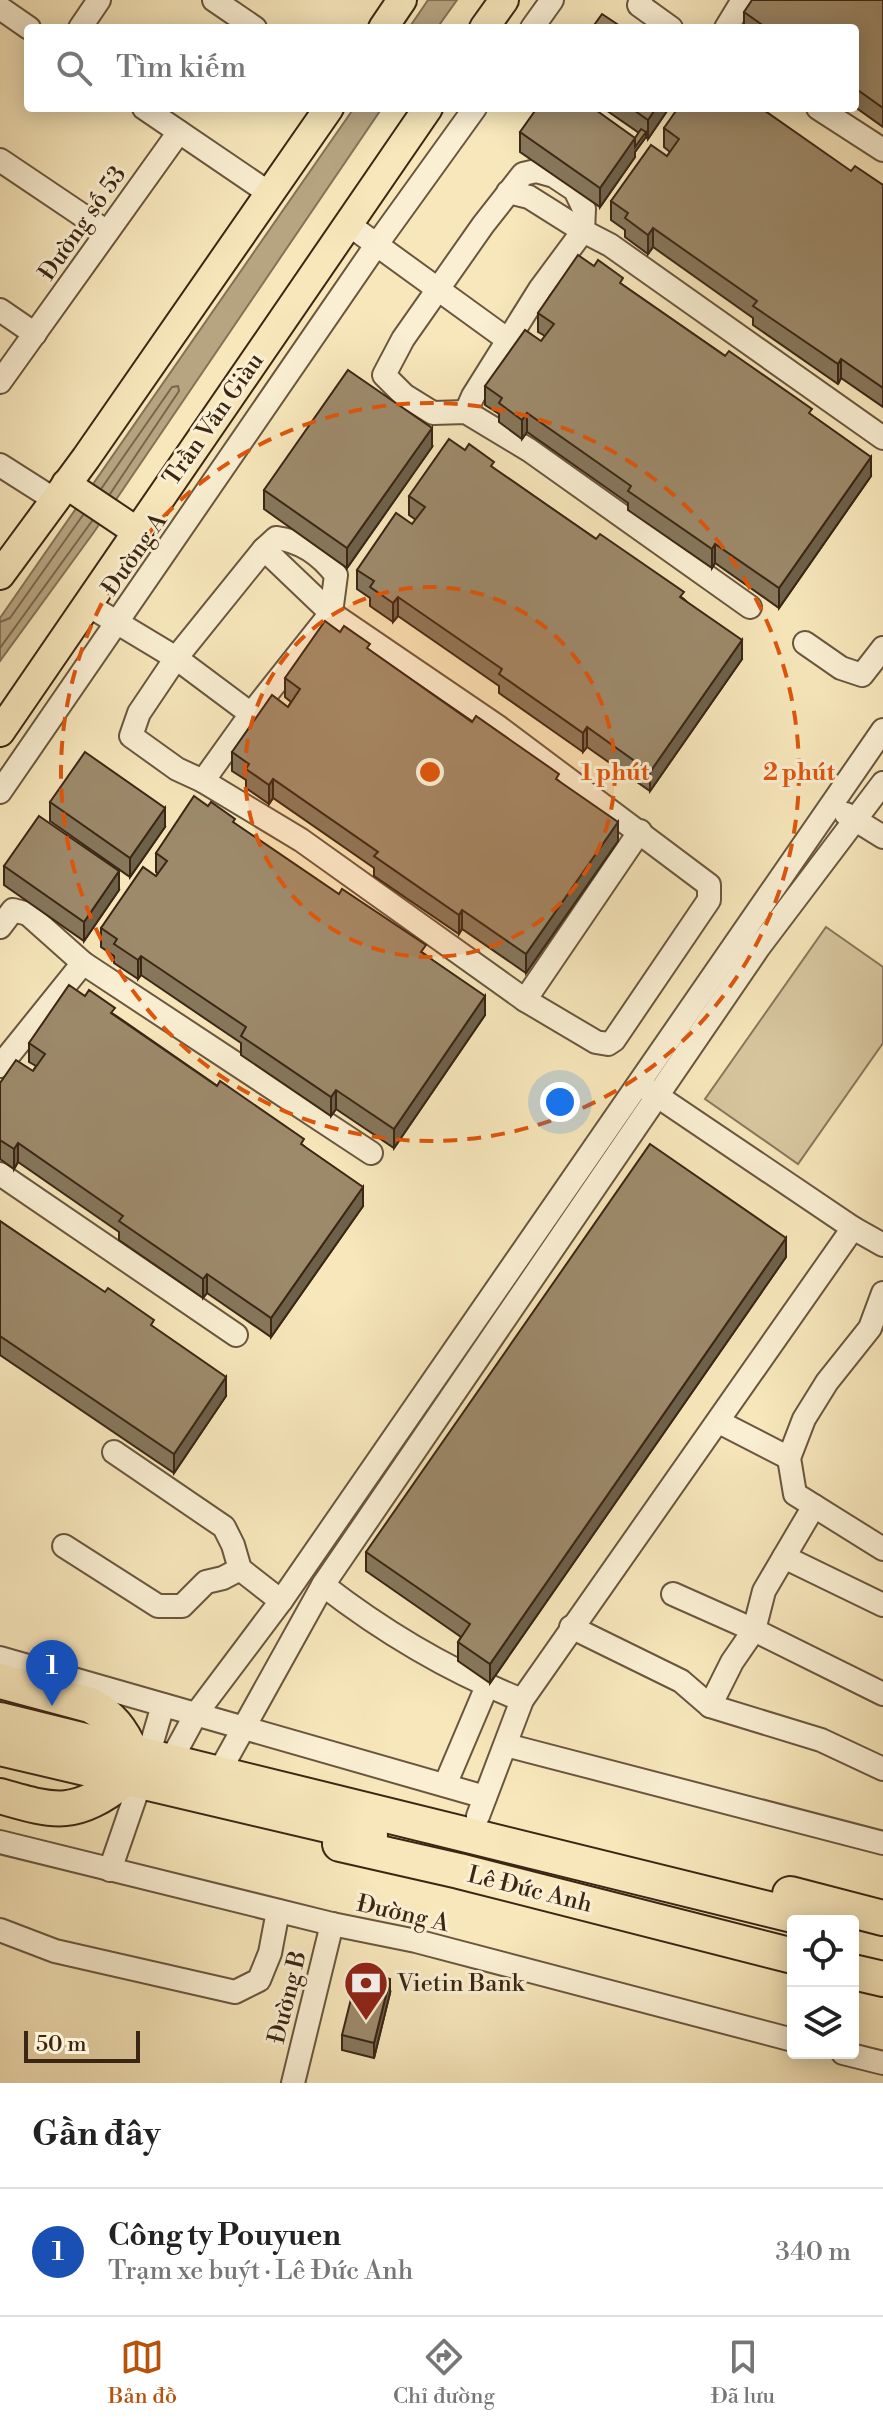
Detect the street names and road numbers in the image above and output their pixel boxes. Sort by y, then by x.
street label: Đường số 53 [32,161,133,287]
street label: Trần Văn Giàu [157,347,271,492]
street label: Đường A [96,507,174,602]
street label: Lê Đức Anh [464,1860,595,1920]
street label: Đường A [354,1889,452,1939]
street label: Đường B [262,1948,314,2047]

